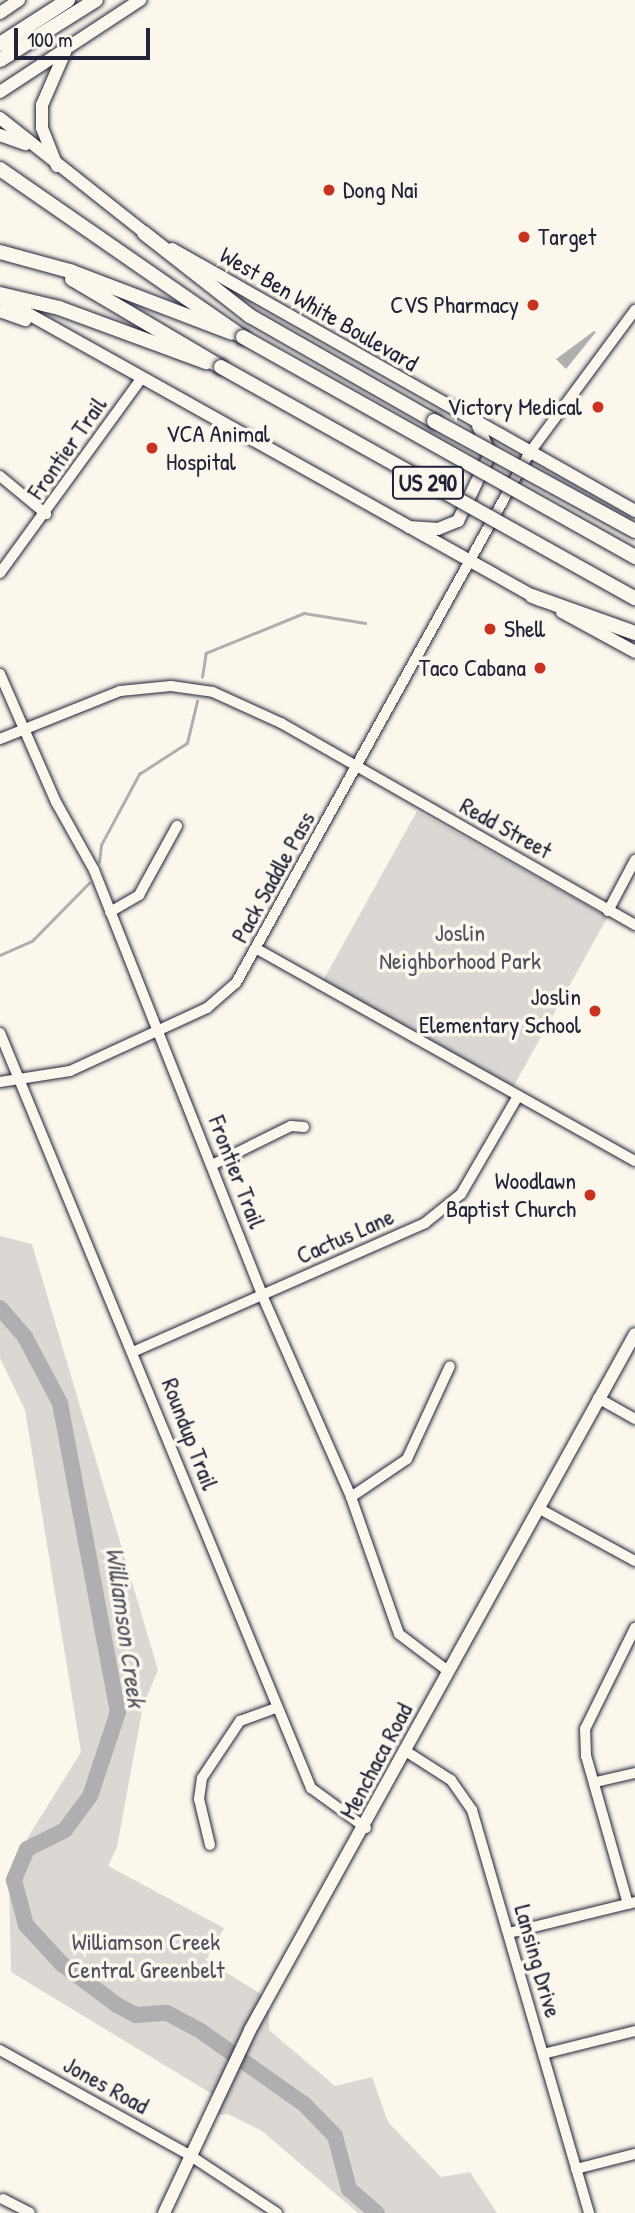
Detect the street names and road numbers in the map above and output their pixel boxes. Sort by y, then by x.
street label: West Ben White Boulevard [215,241,423,377]
street label: Frontier Trail [21,391,113,505]
road number: US 290 [391,463,465,503]
street label: Redd Street [455,791,557,865]
street label: Pack Saddle Pass [225,806,321,948]
street label: Frontier Trail [202,1112,272,1232]
street label: Cactus Lane [292,1202,398,1270]
street label: Roundup Trail [156,1374,224,1494]
street label: Menchaca Road [333,1698,419,1824]
street label: Lansing Drive [508,1901,568,2021]
street label: Jones Road [58,2050,154,2120]

